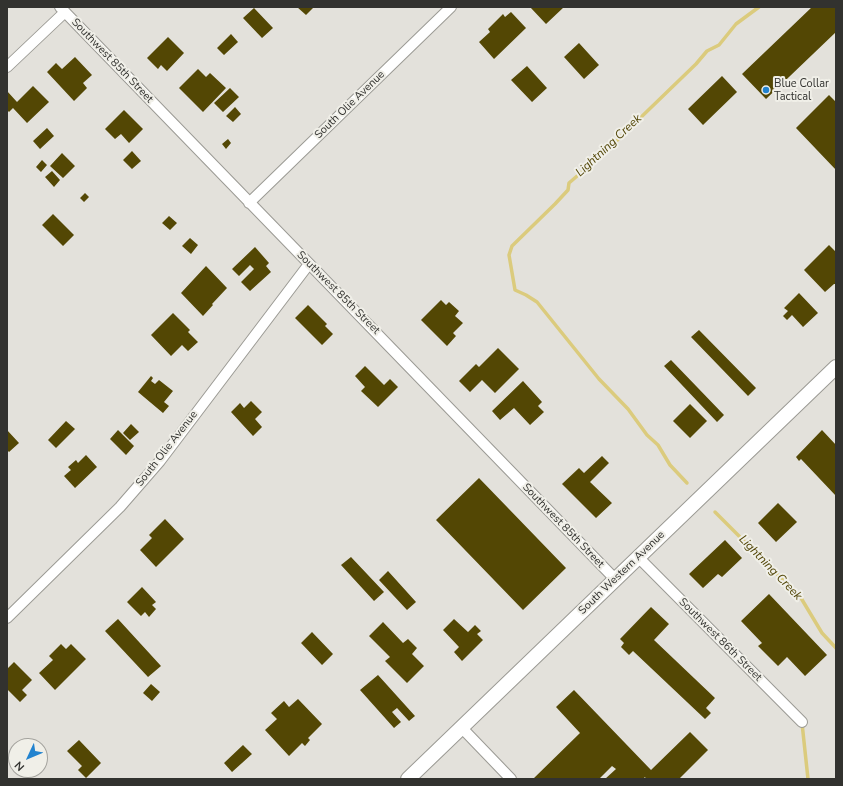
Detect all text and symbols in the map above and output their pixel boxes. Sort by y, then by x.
street label: Southwest 85th Street [68,16,156,106]
street label: South Olie Avenue [312,68,388,142]
place label: Blue Collar Tactical [774,77,829,103]
marker: Blue Collar Tactical [761,85,771,95]
water label: Lightning Creek [573,112,645,180]
street label: Southwest 85th Street [294,249,382,337]
street label: South Olie Avenue [133,409,201,489]
street label: Southwest 85th Street [519,481,607,571]
street label: South Western Avenue [576,528,668,618]
water label: Lightning Creek [735,532,805,604]
street label: Southwest 86th Street [676,596,764,684]
north arrow [8,738,48,778]
text: N [11,758,28,774]

